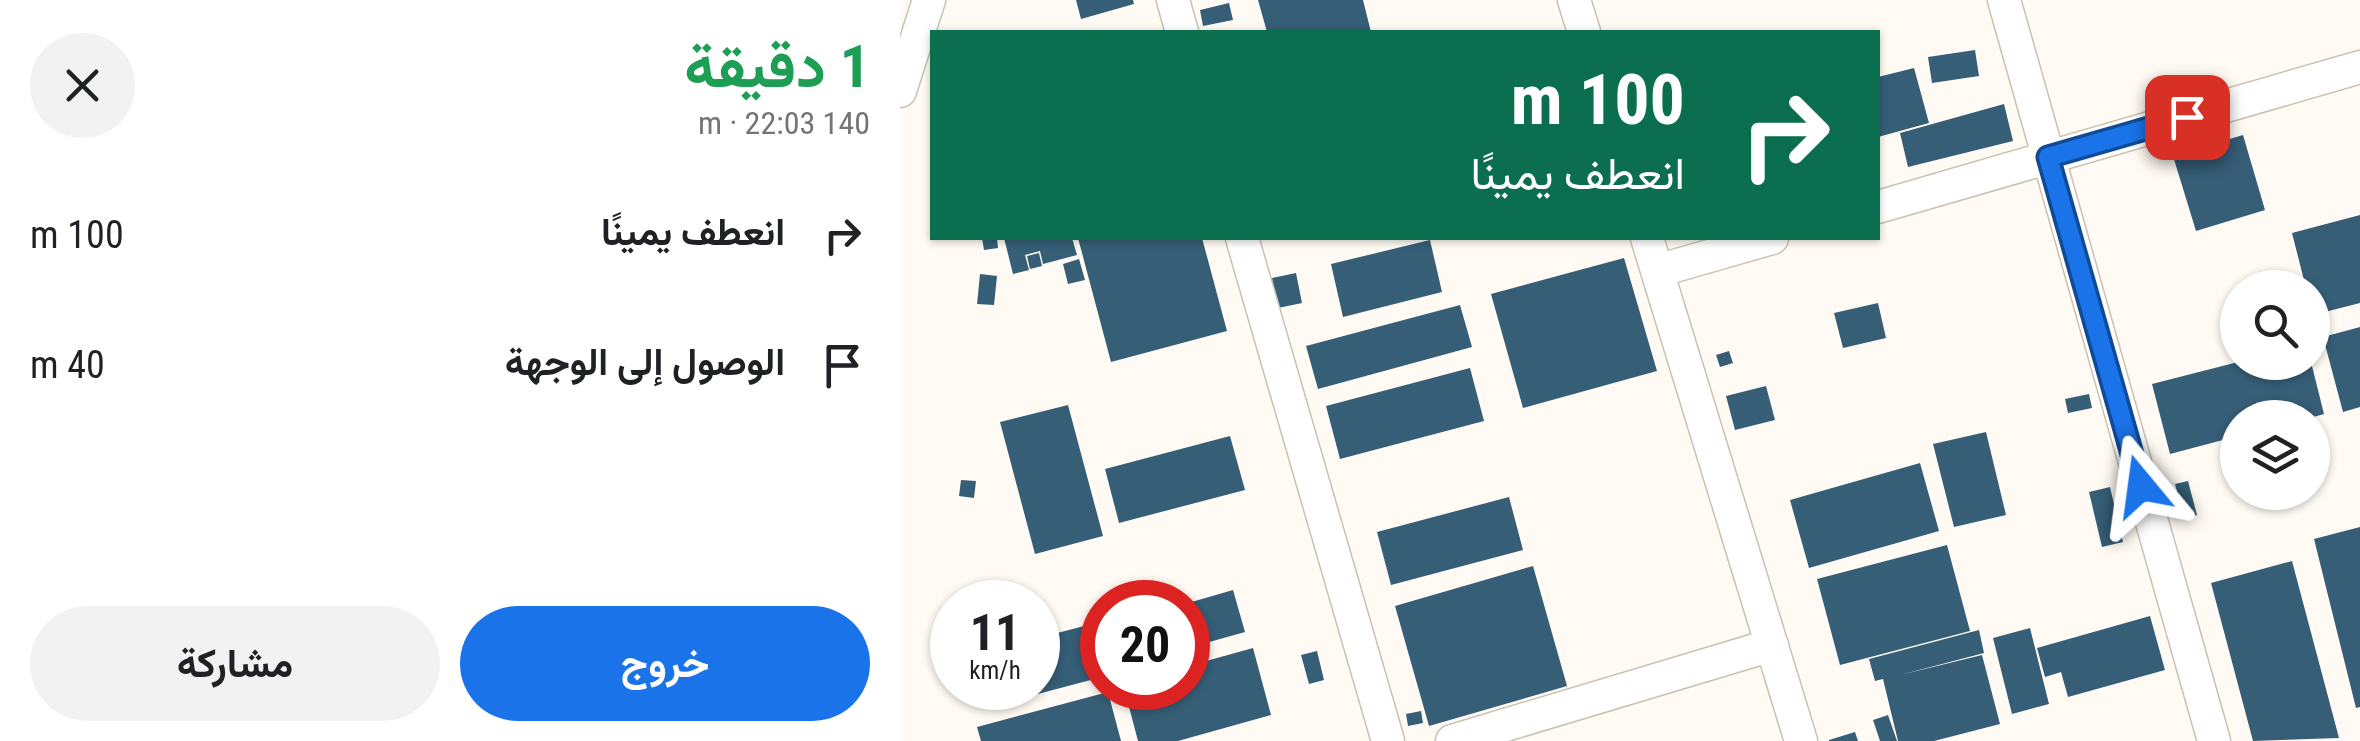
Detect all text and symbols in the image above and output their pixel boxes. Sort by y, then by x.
text: 1 دقيقة [684,31,870,102]
button: close [30,33,135,138]
text: 100 m [1511,59,1685,141]
icon: right [1720,70,1850,200]
pin [2145,75,2230,160]
icon: arrive [2160,90,2215,145]
text: 140 m · 22:03 [698,104,870,142]
text: انعطف يمينًا [1470,147,1685,200]
icon: right [815,208,870,263]
text: انعطف يمينًا [601,210,785,254]
text: 100 m [30,213,124,257]
map controls [2220,270,2330,510]
button: search [2220,270,2330,380]
icon: arrive [815,338,870,393]
text: الوصول إلى الوجهة [505,340,785,384]
text: 40 m [30,343,105,387]
button: layers [2220,400,2330,510]
position arrow [2089,434,2193,538]
speed limit sign: 20 [1080,580,1210,710]
text: 11 [970,604,1020,662]
button: مشاركة [30,606,440,721]
button: خروج [460,606,870,721]
text: km/h [969,656,1021,685]

